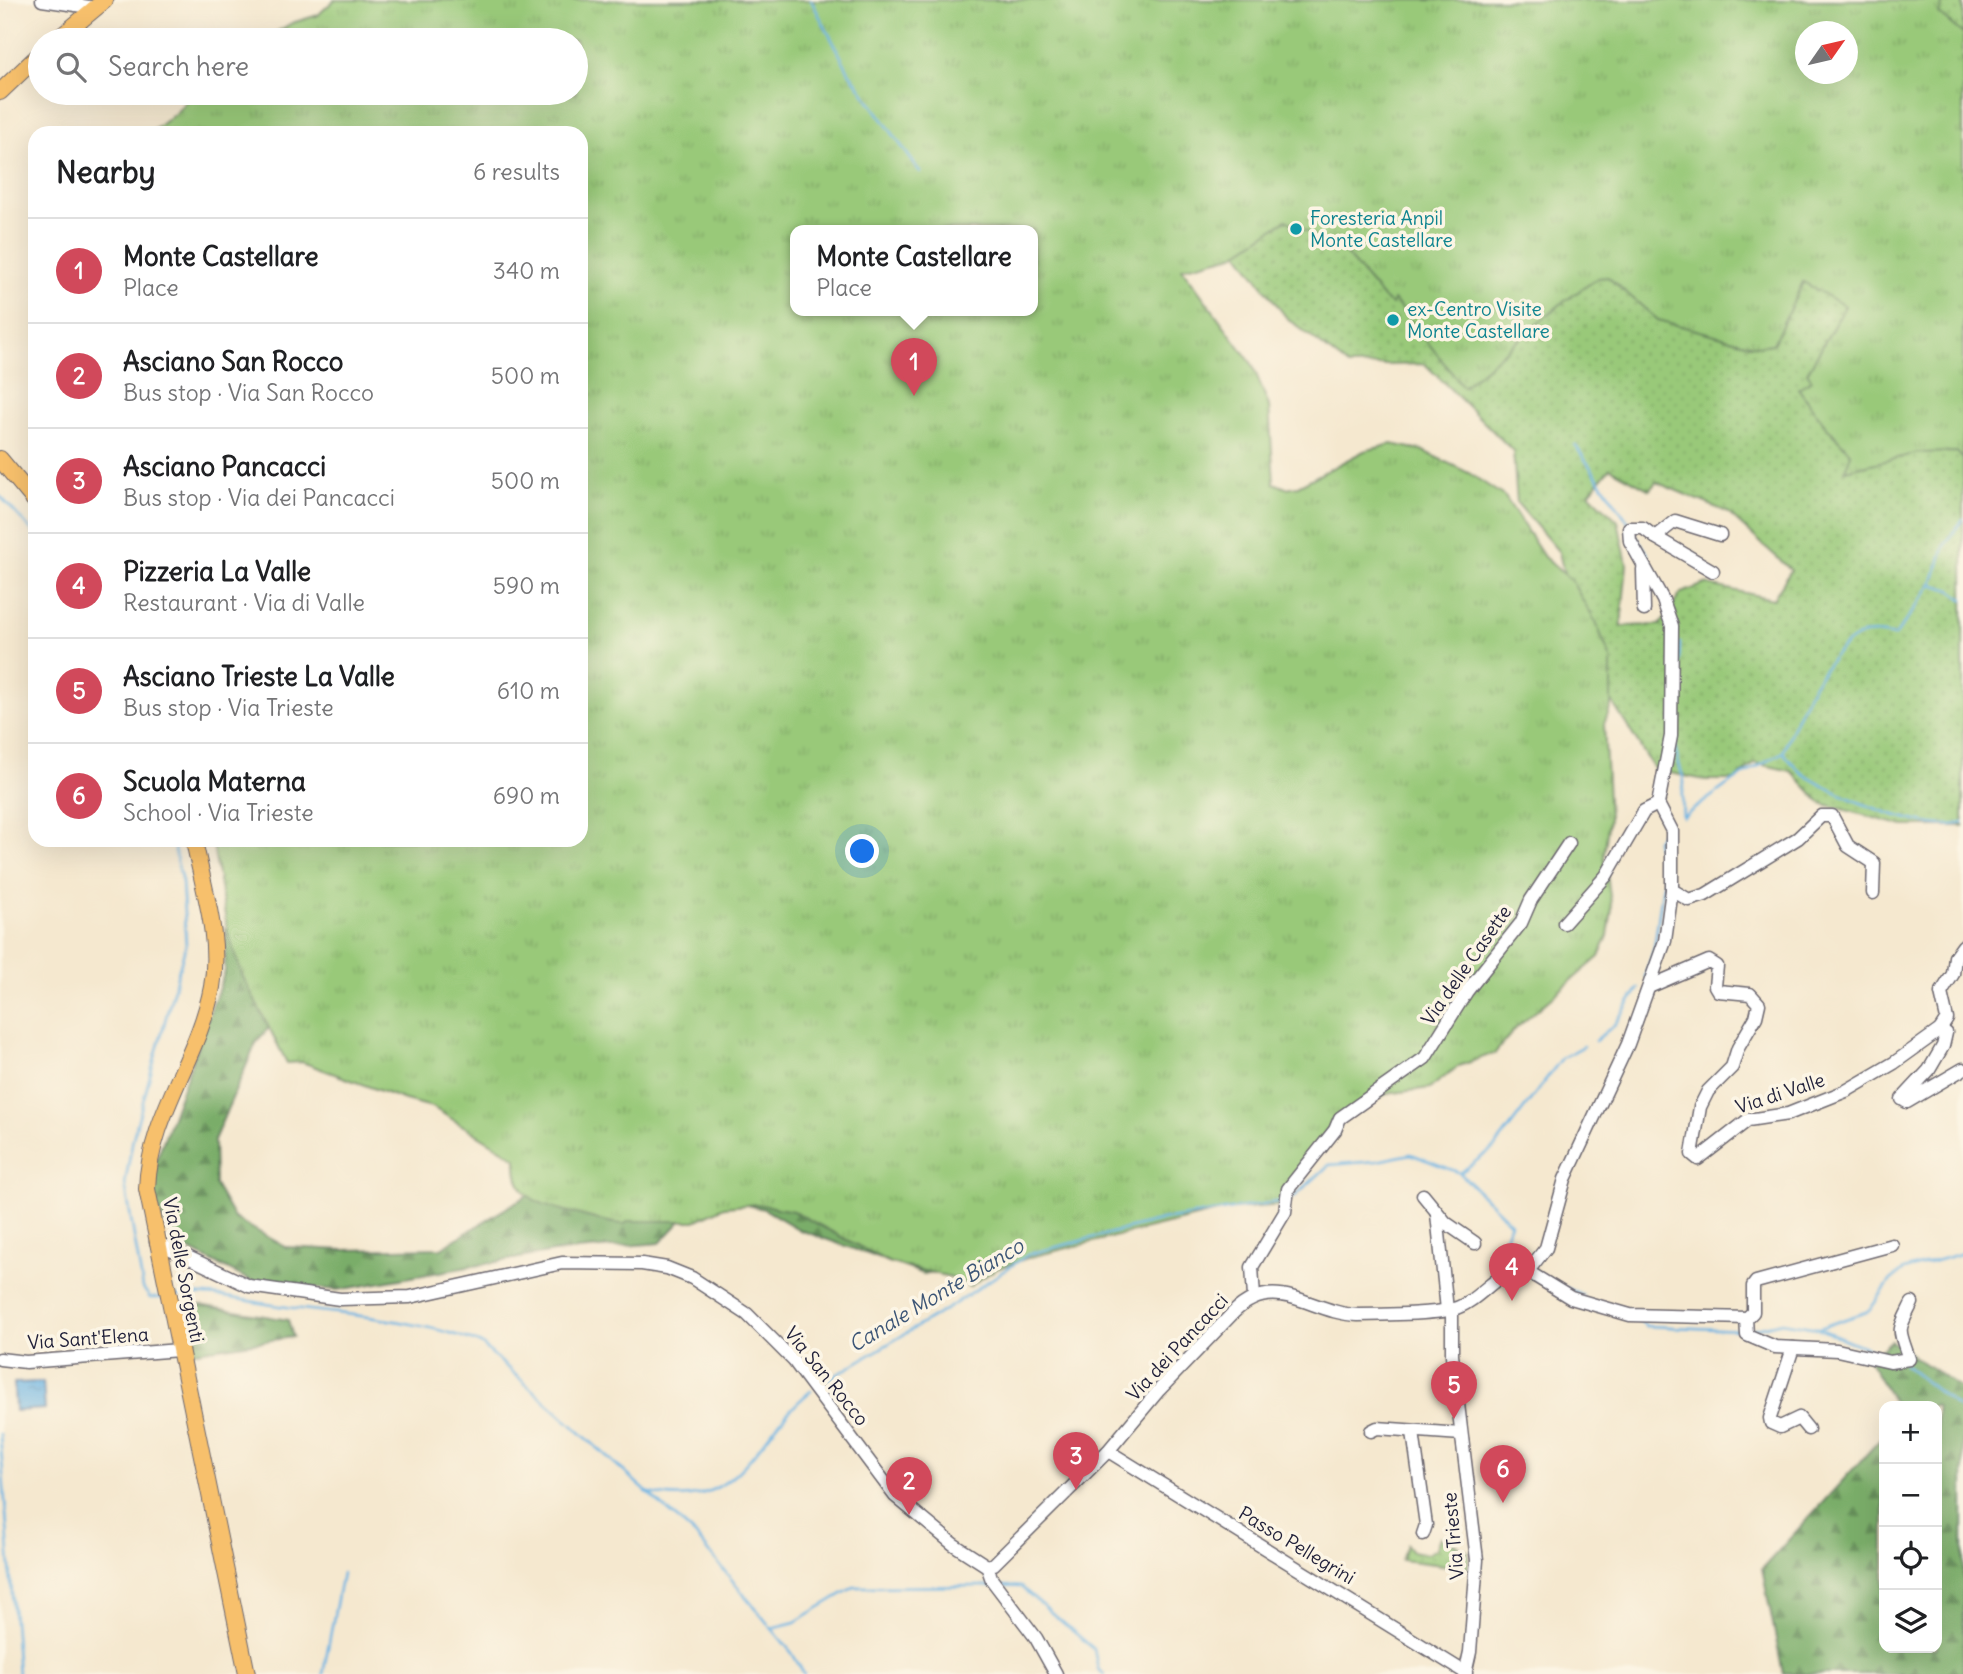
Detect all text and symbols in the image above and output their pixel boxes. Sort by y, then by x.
north arrow [1795,21,1858,84]
search box [28,28,588,105]
icon: search [52,48,90,86]
text: Search here [108,50,249,83]
text: Nearby [56,153,156,191]
text: 6 results [473,157,560,186]
place label: Foresteria Anpil Monte Castellare [1310,206,1453,252]
marker: Foresteria Anpil Monte Castellare [1288,221,1304,237]
popup [790,225,1038,316]
text: Monte Castellare [123,240,318,273]
text: Monte Castellare [816,240,1012,273]
text: 1 [74,256,84,285]
text: 340 m [493,256,560,285]
text: Place [123,273,179,302]
text: Place [816,273,872,302]
place label: ex-Centro Visite Monte Castellare [1407,297,1550,343]
marker: ex-Centro Visite Monte Castellare [1385,312,1401,328]
pin: 1 [891,338,937,396]
text: Asciano San Rocco [123,345,343,378]
text: 2 [73,361,85,390]
text: 500 m [491,361,560,390]
text: Bus stop · Via San Rocco [123,378,374,407]
text: Asciano Pancacci [123,450,326,483]
text: 3 [72,466,86,495]
text: 500 m [491,466,560,495]
text: Bus stop · Via dei Pancacci [123,483,395,512]
text: Pizzeria La Valle [123,555,311,588]
text: 4 [72,571,86,600]
text: 590 m [493,571,560,600]
text: Restaurant · Via di Valle [123,588,365,617]
text: Asciano Trieste La Valle [123,660,395,693]
text: 5 [72,676,86,705]
text: 610 m [497,676,560,705]
text: Bus stop · Via Trieste [123,693,334,722]
text: Scuola Materna [123,765,306,798]
text: 6 [72,781,86,810]
text: 690 m [493,781,560,810]
text: School · Via Trieste [123,798,314,827]
your location [845,834,879,868]
street label: Via delle Casette [1416,900,1516,1030]
street label: Via di Valle [1732,1067,1828,1119]
street label: Via delle Sorgenti [158,1195,210,1345]
water label: Canale Monte Bianco [844,1231,1029,1358]
pin: 4 [1489,1243,1535,1301]
street label: Via dei Pancacci [1121,1288,1233,1406]
street label: Via Sant'Elena [27,1322,149,1354]
street label: Via San Rocco [780,1322,874,1430]
pin: 5 [1431,1361,1477,1419]
map controls [1879,1401,1942,1653]
button: + [1879,1401,1942,1464]
pin: 3 [1053,1432,1099,1490]
pin: 6 [1480,1445,1526,1503]
pin: 2 [886,1457,932,1515]
button: − [1879,1464,1942,1527]
street label: Via Trieste [1437,1491,1469,1581]
street label: Passo Pellegrini [1234,1501,1360,1589]
button: locate [1879,1527,1942,1590]
button: layers [1879,1590,1942,1653]

